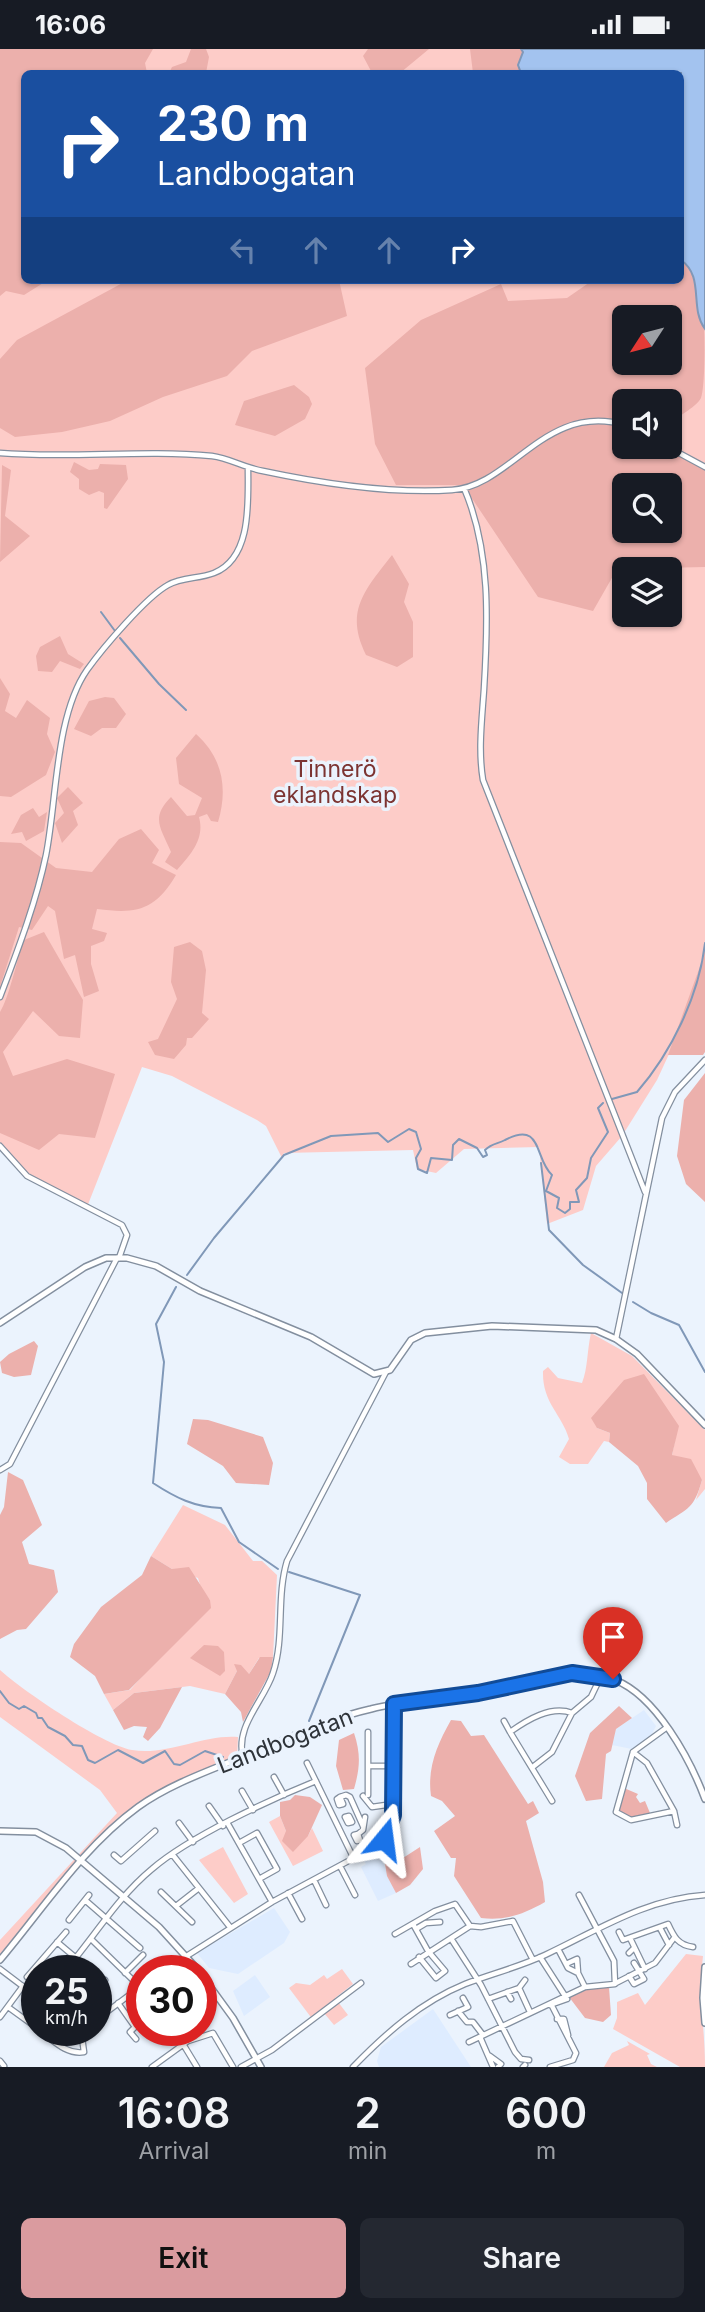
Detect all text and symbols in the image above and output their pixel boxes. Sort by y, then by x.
text: 16:06 [35,9,106,40]
text: 230 m [157,94,309,153]
icon: right [42,98,133,189]
text: Landbogatan [157,154,355,193]
icon: left [224,231,262,269]
icon: ahead [297,231,335,269]
icon: ahead [370,231,408,269]
icon: right [443,231,481,269]
north arrow [612,305,682,375]
map controls [612,305,682,627]
button: sound [612,389,682,459]
button: search [612,473,682,543]
button: layers [612,557,682,627]
park label: Tinnerö eklandskap [273,755,397,809]
pin [583,1607,643,1679]
icon: arrive [594,1618,632,1656]
street label: Landbogatan [213,1702,357,1780]
position arrow [347,1802,421,1876]
speed limit sign: 30 [126,1955,217,2046]
text: 25 [44,1970,89,2012]
text: km/h [45,2007,88,2028]
text: 16:08 [118,2087,230,2138]
text: 2 [355,2087,381,2138]
text: 600 [505,2087,587,2138]
text: Arrival [139,2137,209,2165]
text: min [348,2137,387,2165]
text: m [536,2137,556,2165]
button: Exit [21,2218,346,2298]
button: Share [360,2218,684,2298]

